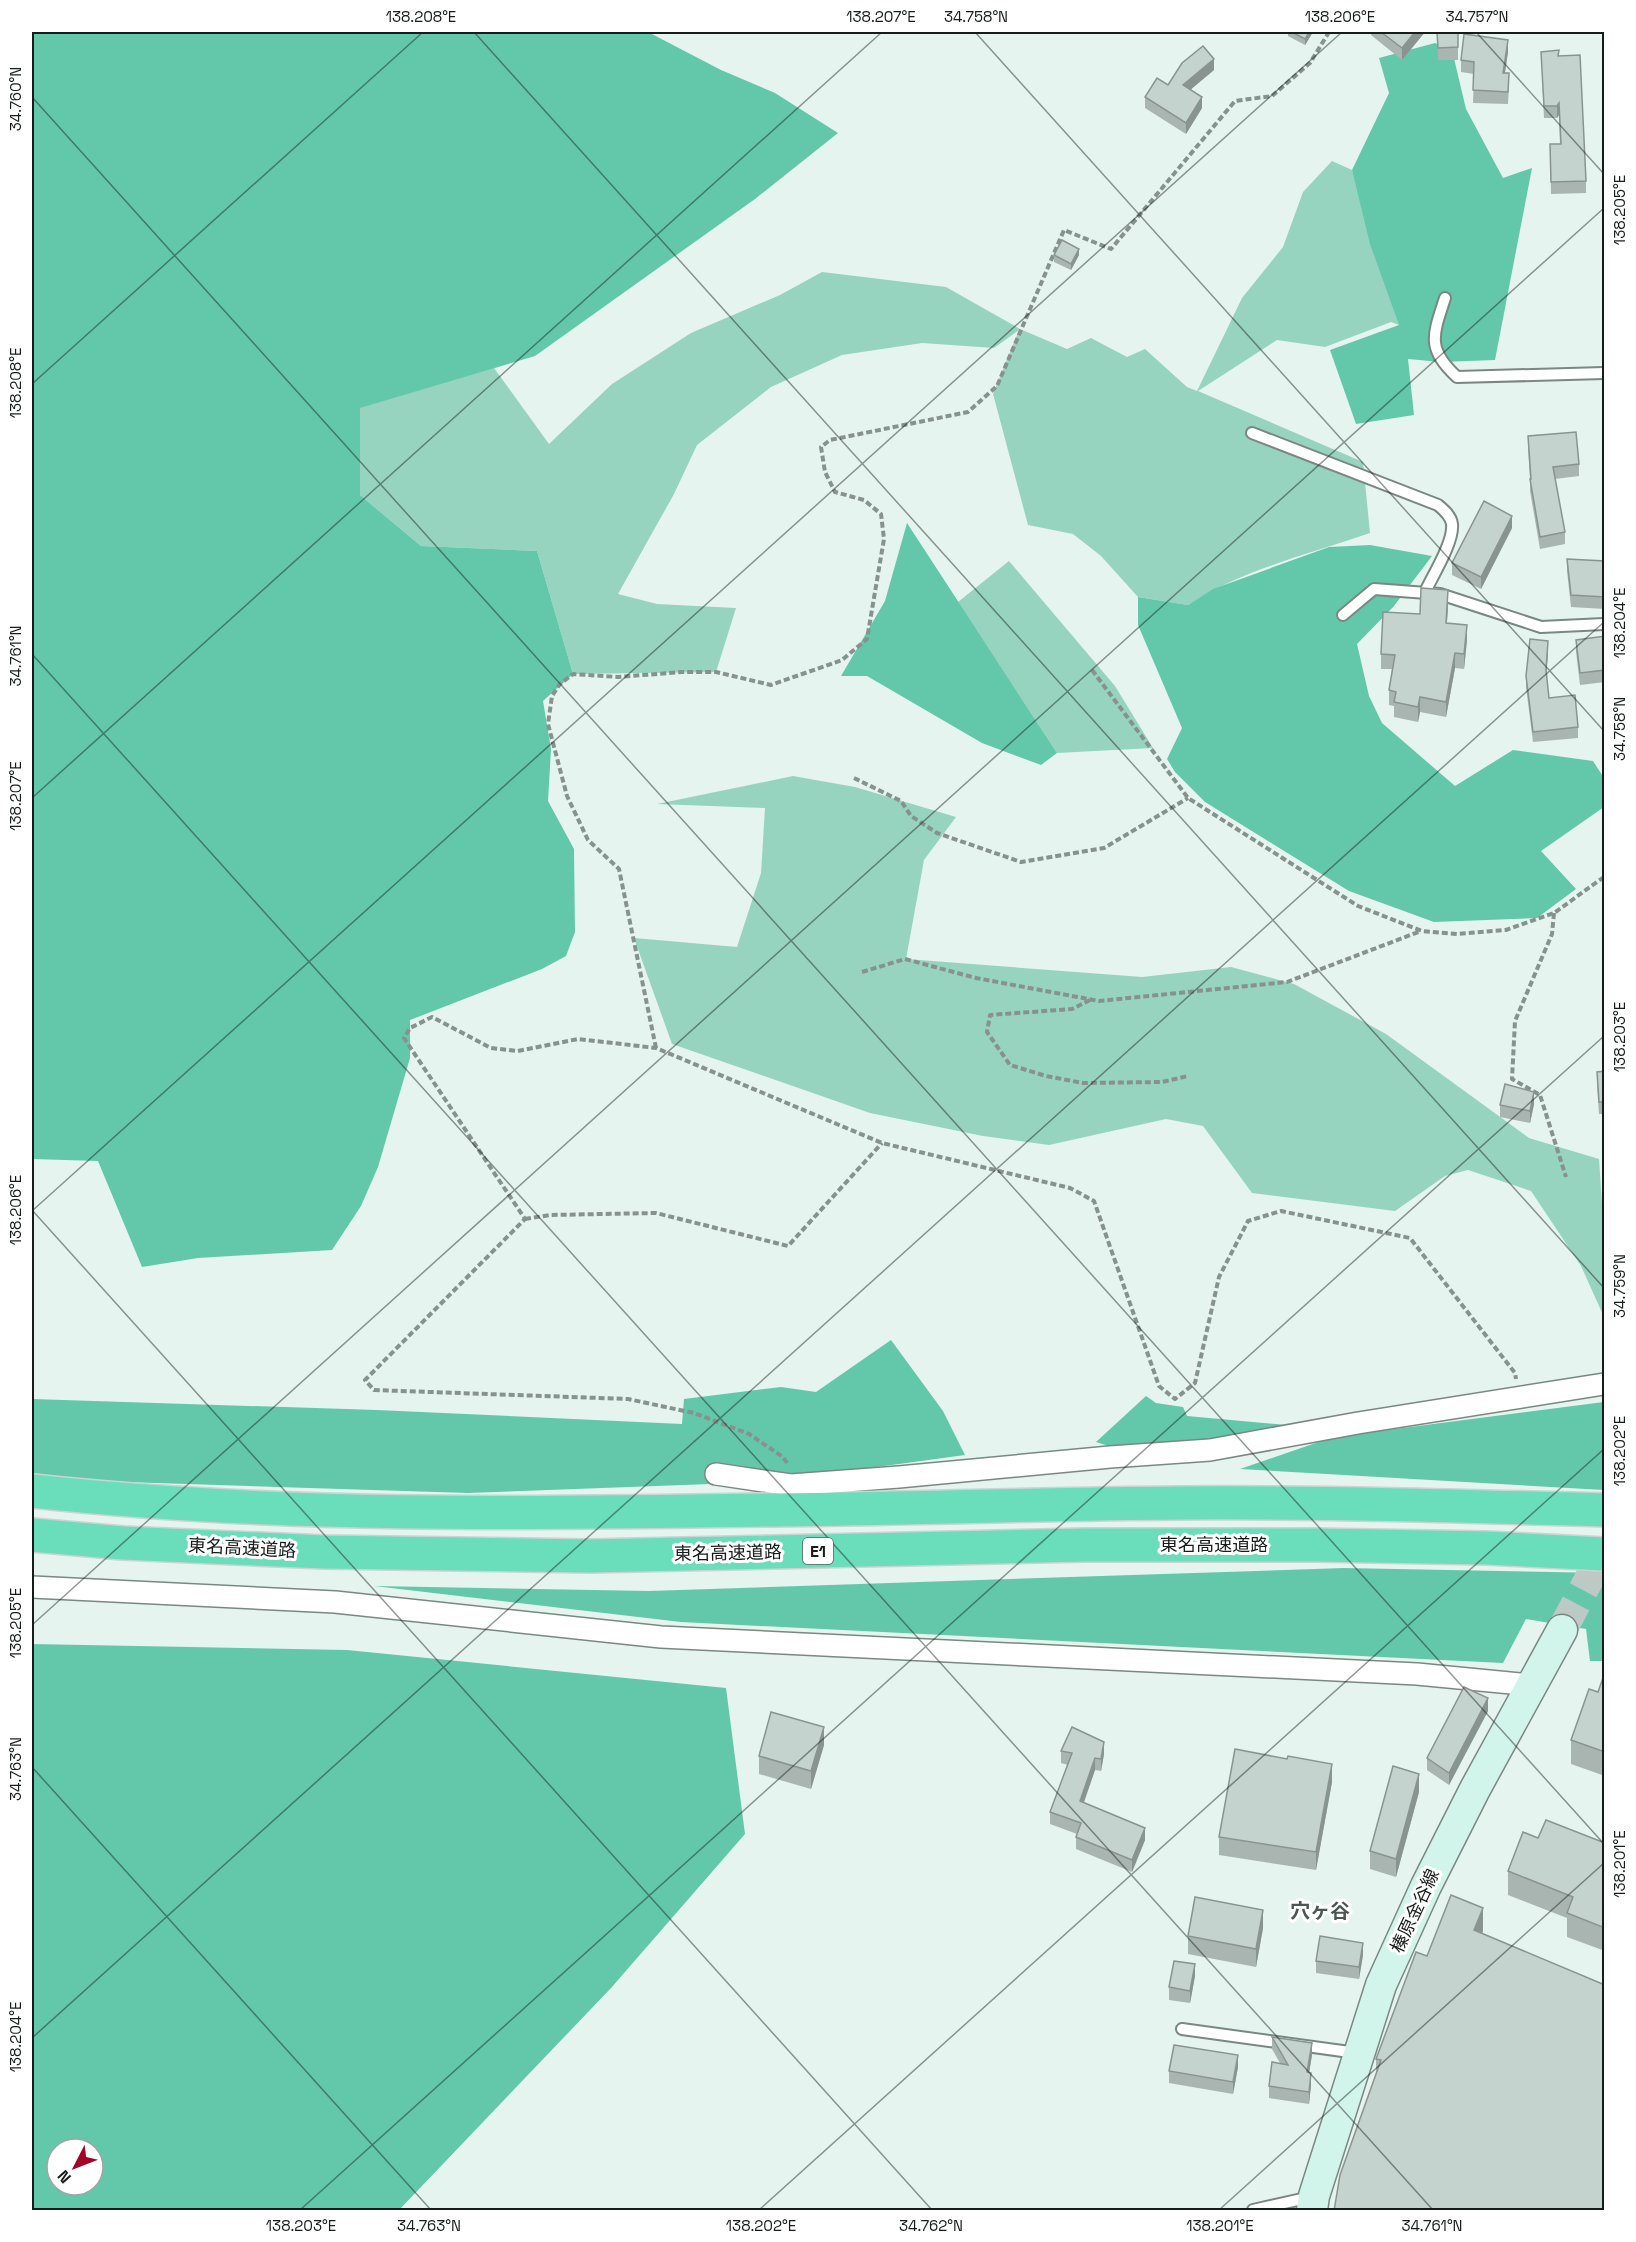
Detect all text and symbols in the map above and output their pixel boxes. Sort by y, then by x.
text: 138.208°E [386,7,456,26]
text: 138.207°E [846,7,916,26]
text: 34.758°N [944,7,1008,26]
text: 138.206°E [1305,7,1375,26]
text: 34.757°N [1445,7,1509,26]
text: 34.760°N [6,67,25,131]
text: 138.205°E [1610,175,1629,245]
text: 138.208°E [6,348,25,418]
text: 138.204°E [1610,588,1629,658]
text: 34.761°N [6,625,25,687]
text: 34.758°N [1610,697,1629,761]
text: 138.207°E [6,761,25,831]
text: 138.203°E [1610,1002,1629,1072]
text: 138.206°E [6,1175,25,1245]
text: 34.759°N [1610,1254,1629,1318]
text: 138.202°E [1610,1416,1629,1486]
street label: 東名高速道路 [187,1533,297,1562]
street label: 東名高速道路 [1160,1533,1268,1556]
road number: E1 [803,1538,833,1564]
street label: 東名高速道路 [674,1540,782,1565]
text: 138.205°E [6,1588,25,1658]
text: 34.763°N [6,1737,25,1801]
text: 138.201°E [1610,1830,1629,1898]
street label: 榛原金谷線 [1385,1865,1444,1956]
district label: 穴ヶ谷 [1290,1898,1350,1924]
text: 138.204°E [6,2002,25,2072]
north arrow [45,2137,105,2197]
text: N [53,2166,76,2188]
text: 138.203°E [266,2216,336,2235]
text: 34.763°N [397,2216,461,2235]
text: 138.202°E [726,2216,796,2235]
text: 34.762°N [899,2216,963,2235]
text: 138.201°E [1186,2216,1254,2235]
text: 34.761°N [1401,2216,1463,2235]

